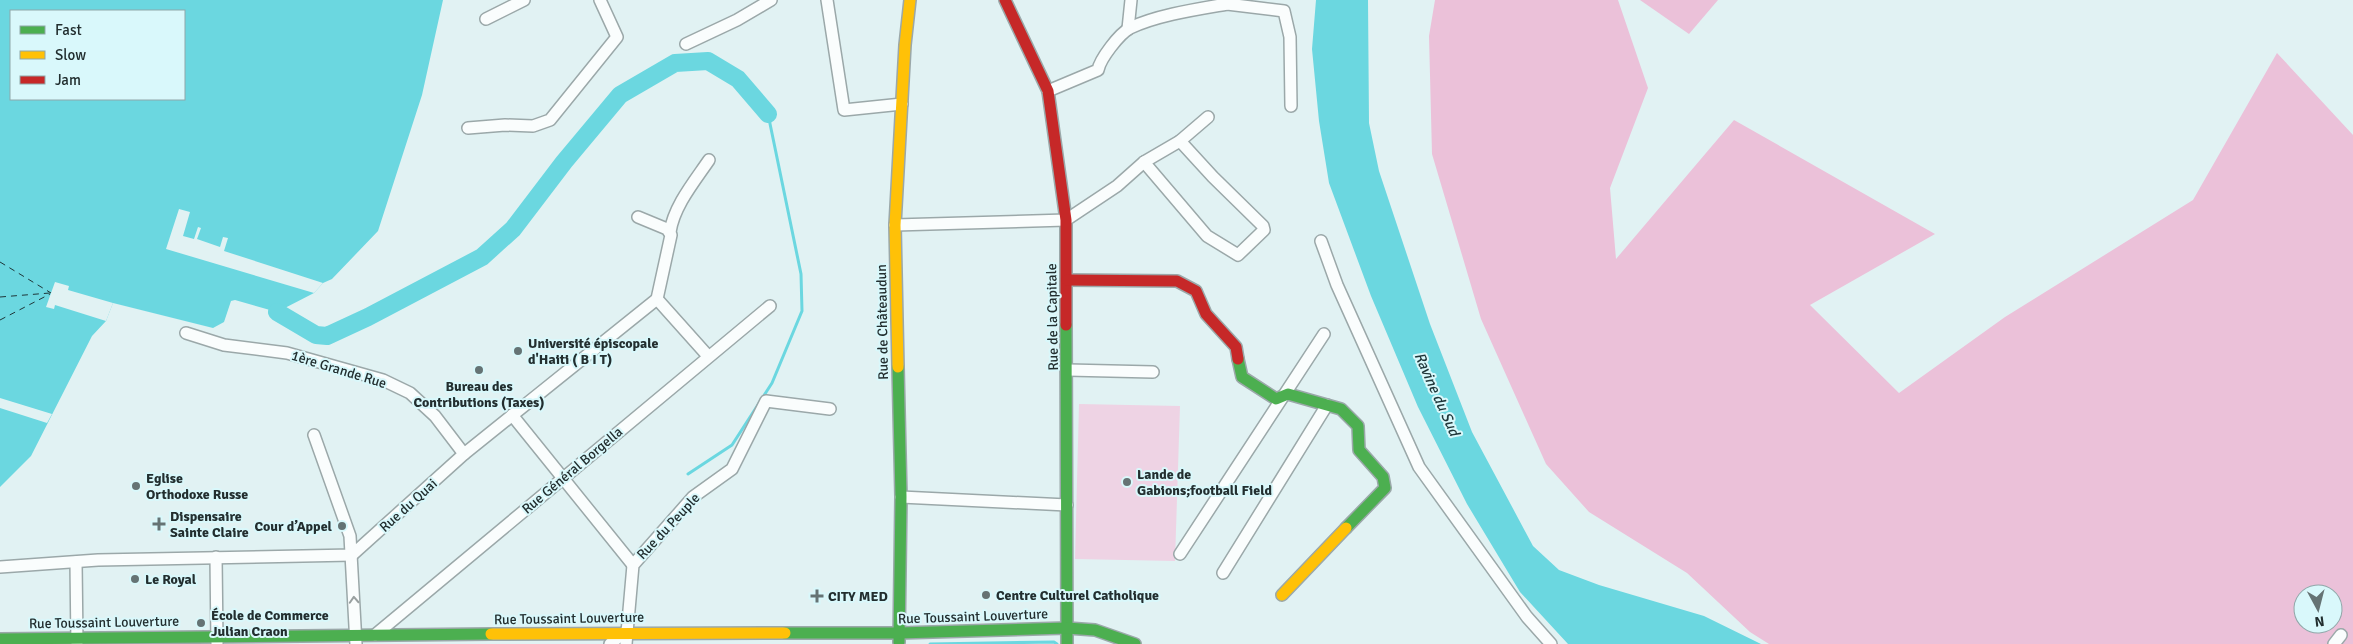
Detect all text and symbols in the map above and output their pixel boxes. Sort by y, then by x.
legend [10,10,185,100]
text: Fast [55,21,82,39]
text: Slow [55,46,86,64]
text: Jam [55,71,81,89]
street label: Rue de la Capitale [1043,263,1062,371]
street label: Rue de Châteaudun [873,264,892,380]
place label: Université épiscopale d'Haiti ( B I T) [528,335,658,368]
marker: Université épiscopale d'Haiti ( B I T) [512,345,524,357]
street label: 1ère Grande Rue [289,347,388,392]
water label: Ravine du Sud [1410,349,1464,441]
marker: Bureau des Contributions (Taxes) [473,364,485,376]
place label: Bureau des Contributions (Taxes) [413,378,545,411]
street label: Rue Général Borgella [519,423,626,517]
place label: Lande de Gabions;football Field [1137,466,1272,499]
place label: Eglise Orthodoxe Russe [146,470,248,503]
street label: Rue du Quai [376,475,441,536]
marker: Lande de Gabions;football Field [1121,476,1133,488]
marker: Eglise Orthodoxe Russe [130,480,142,492]
street label: Rue du Peuple [633,490,703,563]
place label: Dispensaire Sainte Claire [170,508,249,541]
marker: Dispensaire Sainte Claire [152,517,166,531]
place label: Cour d’Appel [255,518,333,535]
marker: Cour d’Appel [336,520,348,532]
place label: Le Royal [145,571,197,588]
marker: Le Royal [129,573,141,585]
north arrow [2293,584,2343,634]
place label: Centre Culturel Catholique [996,587,1159,604]
place label: CITY MED [828,588,888,605]
marker: CITY MED [810,589,824,603]
marker: Centre Culturel Catholique [980,589,992,601]
one-way arrow [349,595,360,603]
street label: Rue Toussaint Louverture [898,605,1048,628]
place label: École de Commerce Julian Craon [211,607,329,640]
street label: Rue Toussaint Louverture [494,609,644,628]
text: N [2314,612,2325,630]
street label: Rue Toussaint Louverture [29,613,179,632]
marker: École de Commerce Julian Craon [195,617,207,629]

